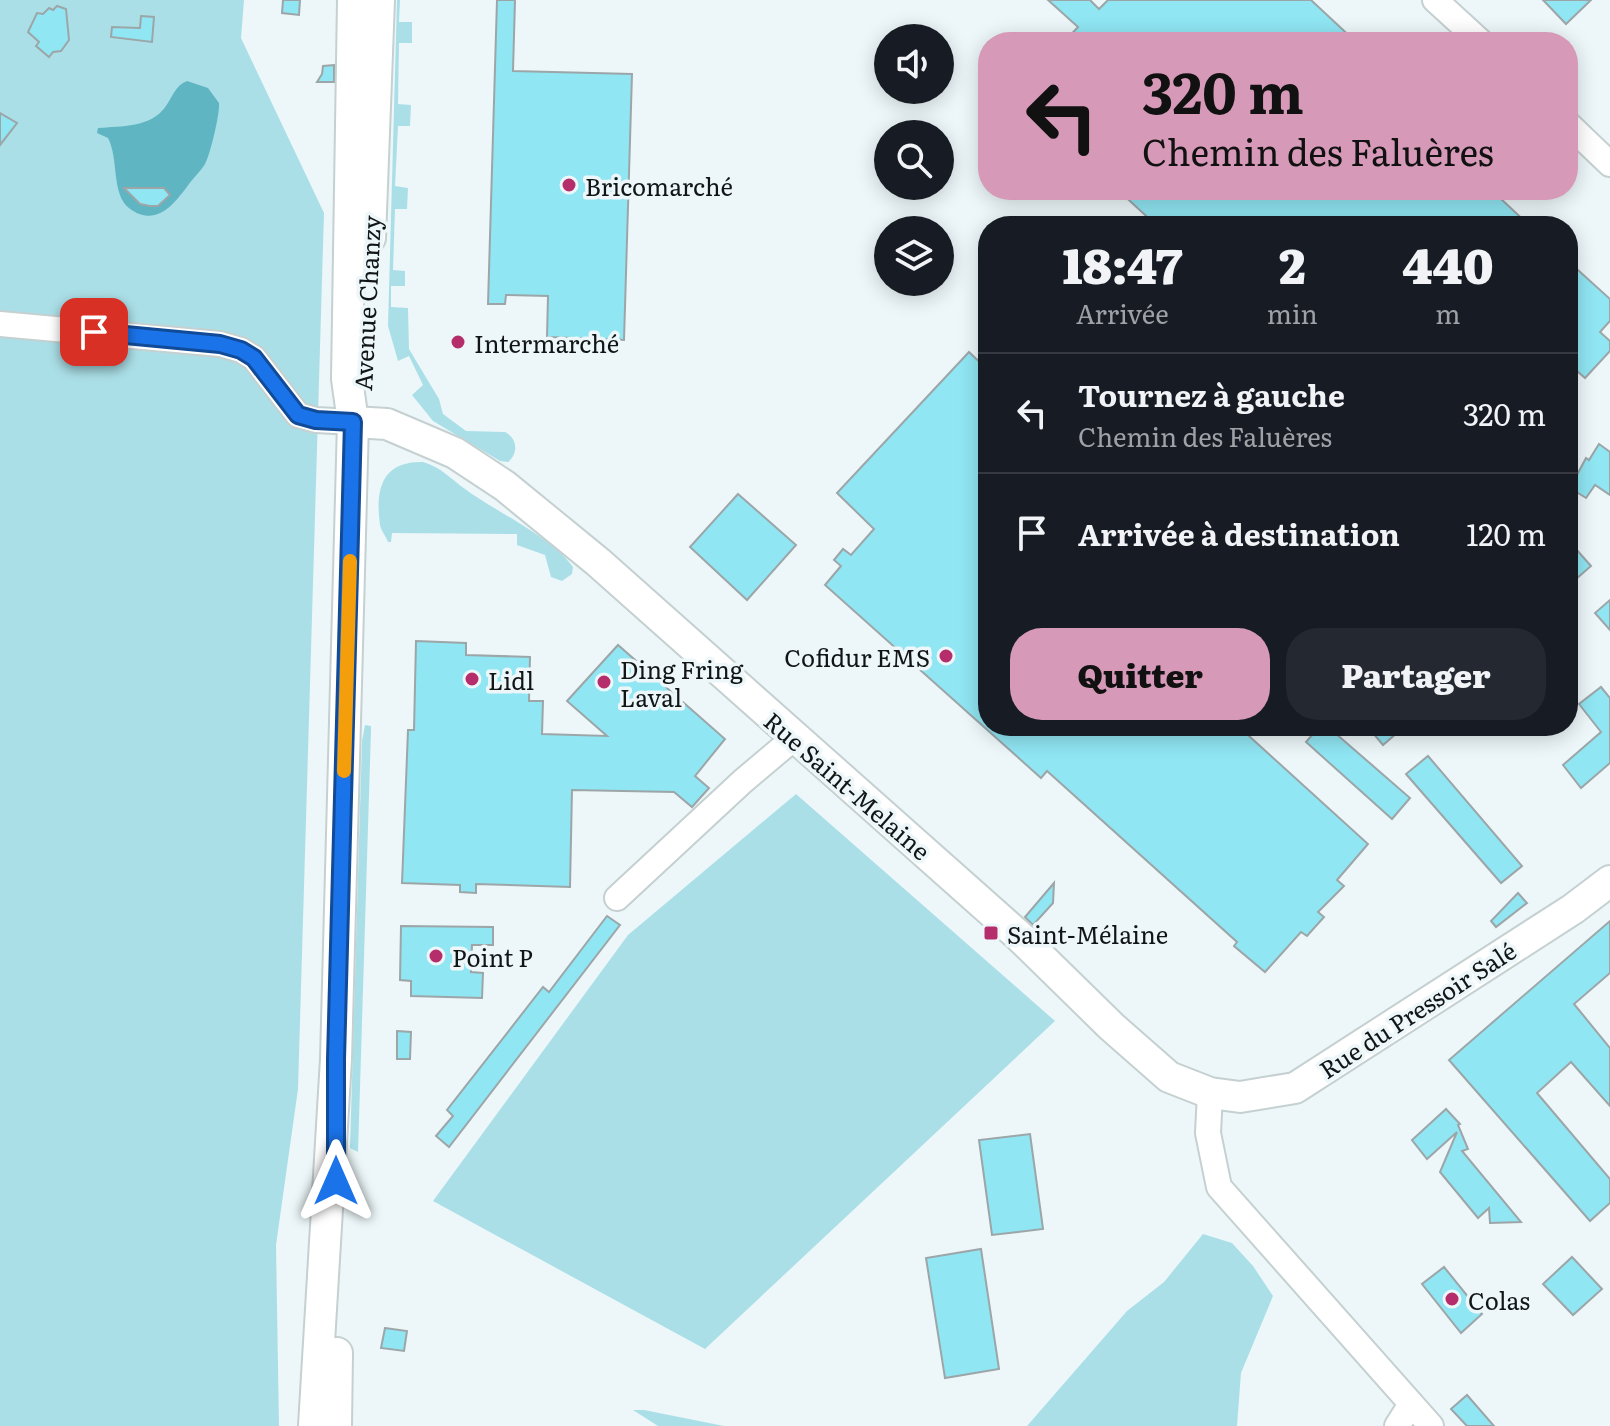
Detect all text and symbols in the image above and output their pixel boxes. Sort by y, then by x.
map controls [874,24,954,296]
button: sound [874,24,954,104]
text: 320 m [1142,48,1304,131]
icon: left [1010,64,1114,168]
button: search [874,120,954,200]
text: Chemin des Faluères [1142,124,1494,177]
place label: Bricomarché [585,168,733,203]
marker: Bricomarché [560,176,578,194]
street label: Avenue Chanzy [344,214,388,392]
button: layers [874,216,954,296]
text: 18:47 [1062,228,1182,299]
text: 2 [1279,228,1306,299]
text: 440 [1402,228,1494,299]
text: Arrivée [1076,293,1169,332]
text: min [1267,293,1318,332]
text: m [1435,293,1460,332]
pin [60,298,128,366]
icon: arrive [72,310,116,354]
place label: Intermarché [474,325,619,360]
marker: Intermarché [449,333,467,351]
text: Tournez à gauche [1078,372,1345,416]
icon: left [1010,391,1054,435]
text: 320 m [1463,391,1546,435]
text: Chemin des Faluères [1078,416,1332,455]
icon: arrive [1010,511,1054,555]
text: Arrivée à destination [1078,511,1400,555]
text: 120 m [1466,511,1546,555]
button: Quitter [1010,628,1270,720]
button: Partager [1286,628,1546,720]
place label: Cofidur EMS [784,639,930,674]
marker: Cofidur EMS [937,647,955,665]
place label: Ding Fring Laval [620,651,744,714]
place label: Lidl [488,662,534,697]
marker: Lidl [463,670,481,688]
marker: Ding Fring Laval [595,673,613,691]
street label: Rue Saint-Melaine [757,703,939,867]
place label: Saint-Mélaine [1007,916,1168,951]
marker: Saint-Mélaine [982,924,1000,942]
street label: Rue du Pressoir Salé [1312,932,1522,1086]
place label: Point P [452,939,533,974]
marker: Point P [427,947,445,965]
position arrow [294,1139,378,1223]
place label: Colas [1468,1282,1530,1317]
marker: Colas [1443,1290,1461,1308]

